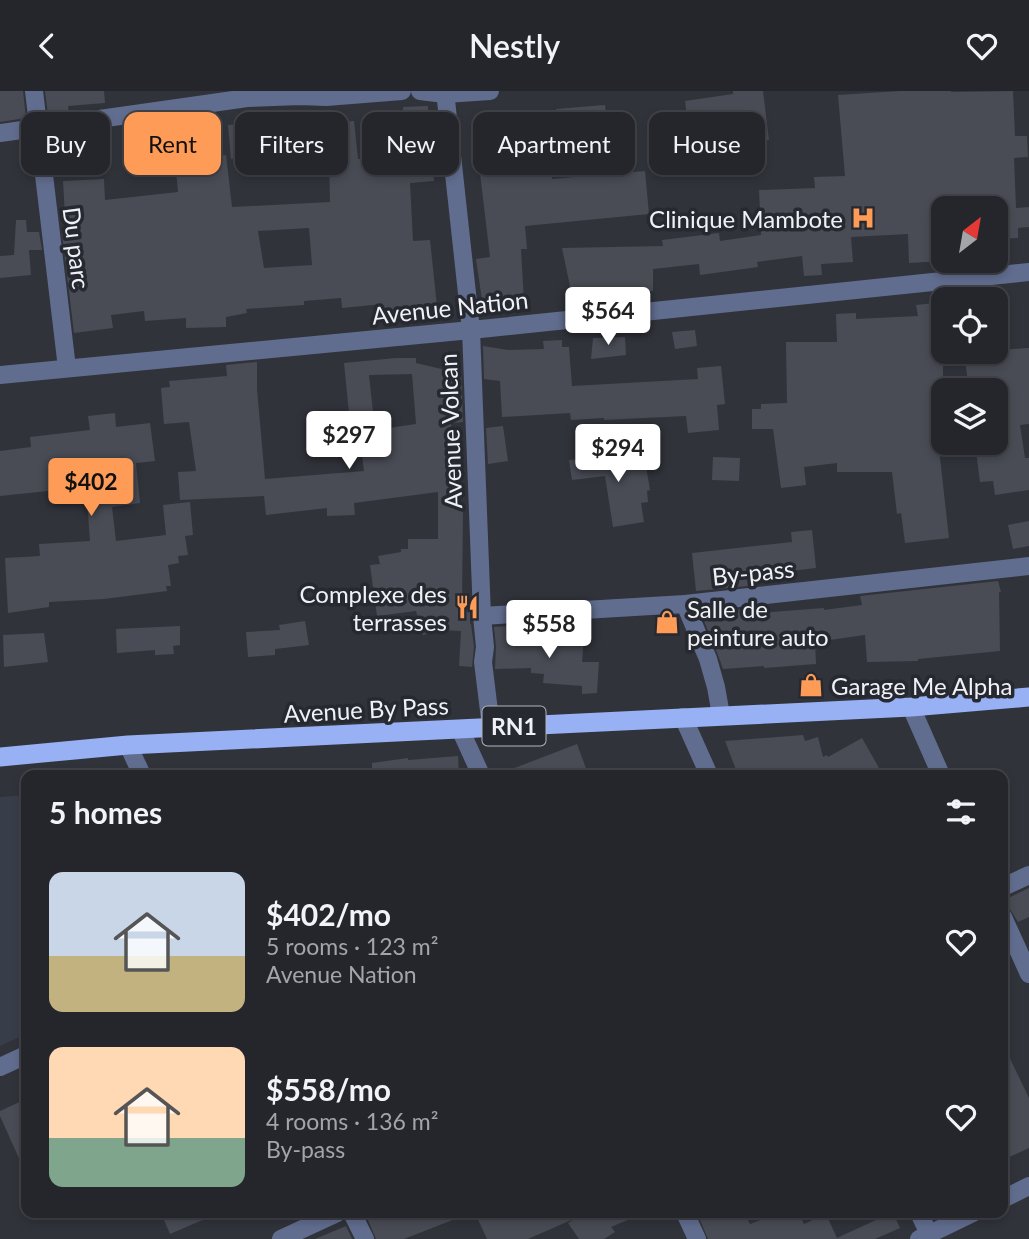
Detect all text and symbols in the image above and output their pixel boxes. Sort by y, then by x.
text: Nestly [469,26,560,65]
icon: back [28,27,66,65]
icon: heart [963,27,1001,65]
chip: Buy [21,112,110,175]
chip: Rent [124,112,221,175]
chip: Filters [235,112,348,175]
chip: New [362,112,459,175]
chip: Apartment [473,112,635,175]
chip: House [649,112,765,175]
north arrow [931,196,1008,273]
map controls [931,196,1008,455]
place label: Clinique Mambote [649,204,843,233]
hospital icon: Clinique Mambote [849,204,877,232]
street label: Du parc [58,205,96,291]
street label: Avenue Nation [370,284,530,330]
pin: $564 [567,287,649,347]
button: locate [931,287,1008,364]
text: $564 [581,296,635,324]
street label: Avenue Volcan [433,353,467,509]
button: layers [931,378,1008,455]
pin: $297 [308,411,390,471]
text: $297 [322,420,376,448]
pin: $294 [577,425,659,484]
text: $294 [591,433,645,461]
pin: $402 [50,459,132,518]
text: $402 [64,467,118,495]
street label: By-pass [710,553,796,591]
place label: Complexe des terrasses [299,579,447,636]
restaurant icon: Complexe des terrasses [453,593,481,621]
place label: Salle de peinture auto [687,594,829,651]
pin: $558 [508,601,590,660]
shop icon: Salle de peinture auto [653,608,681,636]
text: $558 [522,609,576,637]
shop icon: Garage Me Alpha [797,671,825,699]
place label: Garage Me Alpha [831,671,1013,700]
street label: Avenue By Pass [283,690,449,728]
road number: RN1 [482,706,546,745]
icon: filters [942,793,980,831]
text: 5 homes [49,794,162,830]
text: $402/mo [266,896,391,932]
icon: home [105,900,189,984]
icon: heart [942,923,980,961]
text: 5 rooms · 123 m² [266,932,438,960]
text: Avenue Nation [266,960,417,988]
text: $558/mo [266,1071,391,1107]
icon: home [105,1075,189,1159]
icon: heart [942,1098,980,1136]
text: 4 rooms · 136 m² [266,1107,438,1135]
text: By-pass [266,1135,345,1163]

